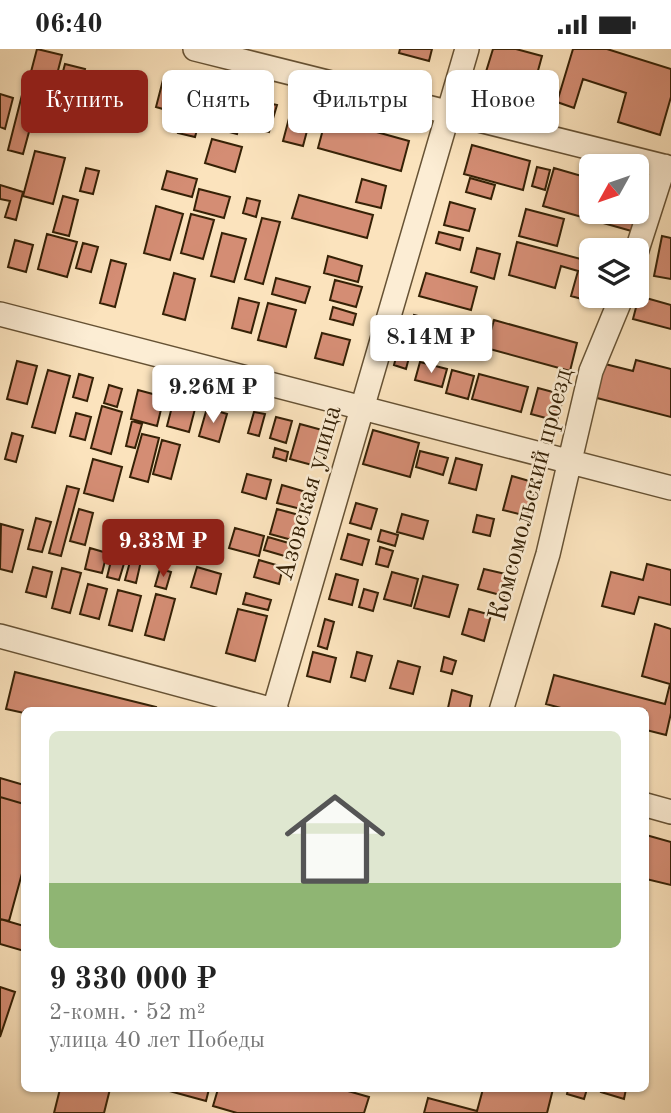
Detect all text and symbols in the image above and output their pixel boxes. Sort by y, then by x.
text: 06:40 [35,12,103,38]
chip: Купить [21,70,148,133]
chip: Снять [162,70,274,133]
chip: Фильтры [288,70,432,133]
chip: Новое [446,70,559,133]
north arrow [579,154,649,224]
map controls [579,154,649,308]
button: layers [579,238,649,308]
pin: 8.14M ₽ [366,315,496,375]
text: 8.14M ₽ [386,326,476,349]
pin: 9.26M ₽ [148,365,278,425]
street label: Комсомольский проезд [485,366,577,624]
text: 9.26M ₽ [168,376,258,399]
street label: Азовская улица [272,402,346,584]
pin: 9.33M ₽ [98,519,228,579]
text: 9.33M ₽ [118,530,208,553]
icon: home [272,776,398,902]
text: 9 330 000 ₽ [49,965,217,995]
text: 2-комн. · 52 m² [49,1001,206,1024]
text: улица 40 лет Победы [49,1029,265,1052]

